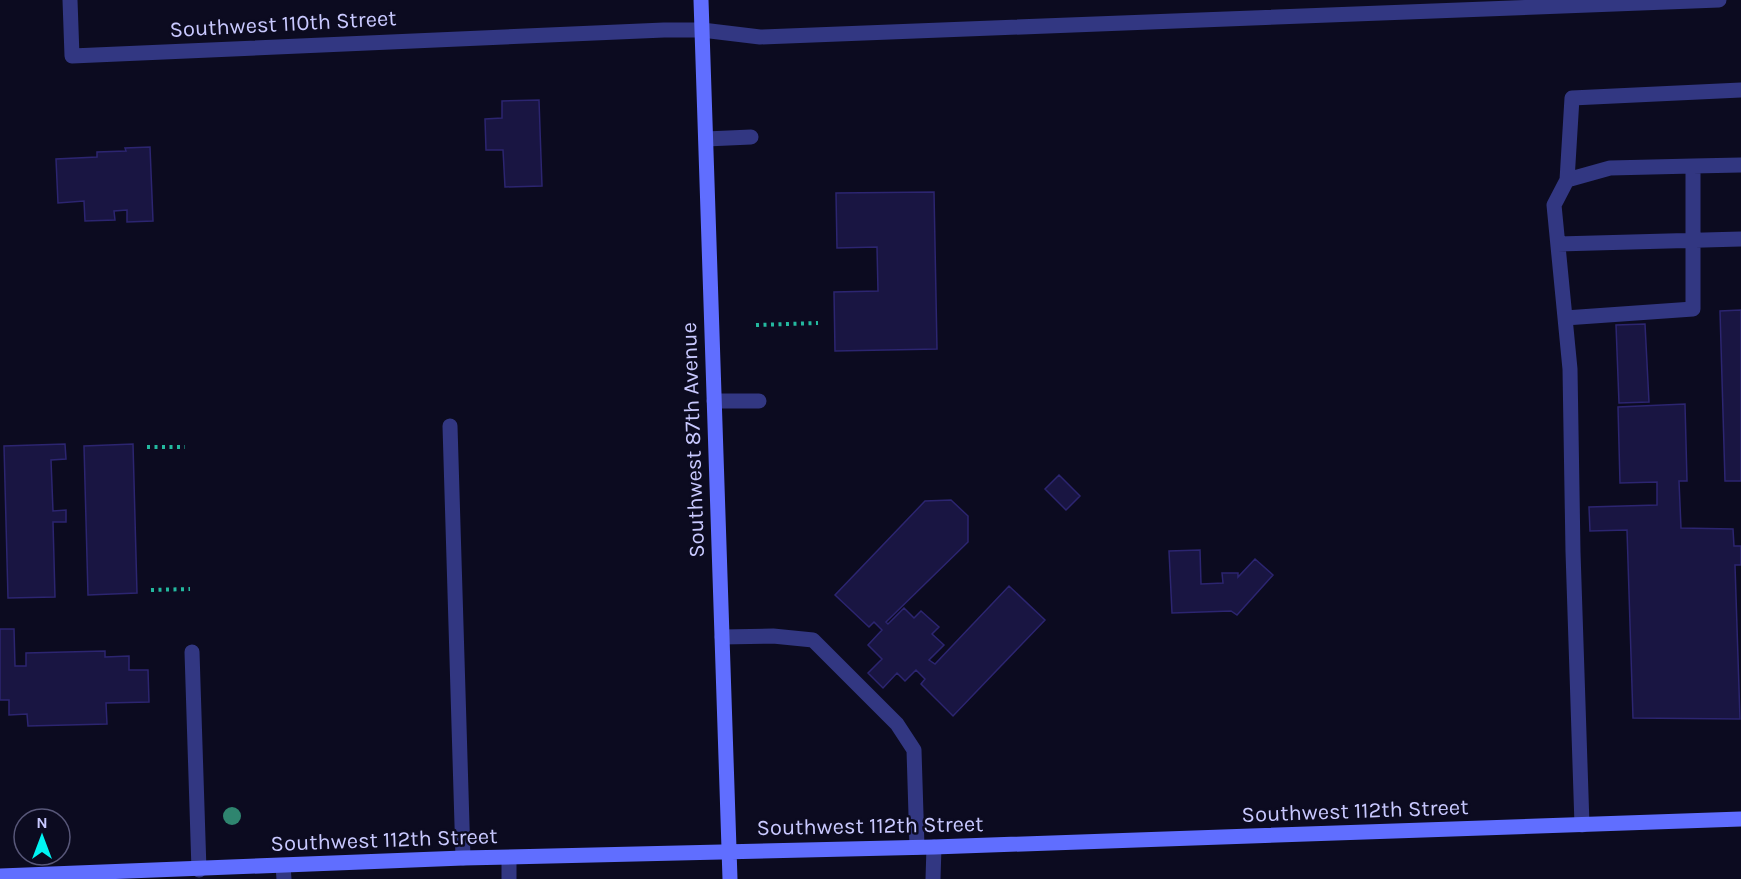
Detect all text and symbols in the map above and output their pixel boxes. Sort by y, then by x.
street label: Southwest 110th Street [169,5,397,43]
street label: Southwest 87th Avenue [676,322,710,558]
street label: Southwest 112th Street [1241,794,1469,828]
north arrow [12,807,72,867]
street label: Southwest 112th Street [756,811,984,841]
text: N [36,813,48,832]
street label: Southwest 112th Street [270,823,498,857]

